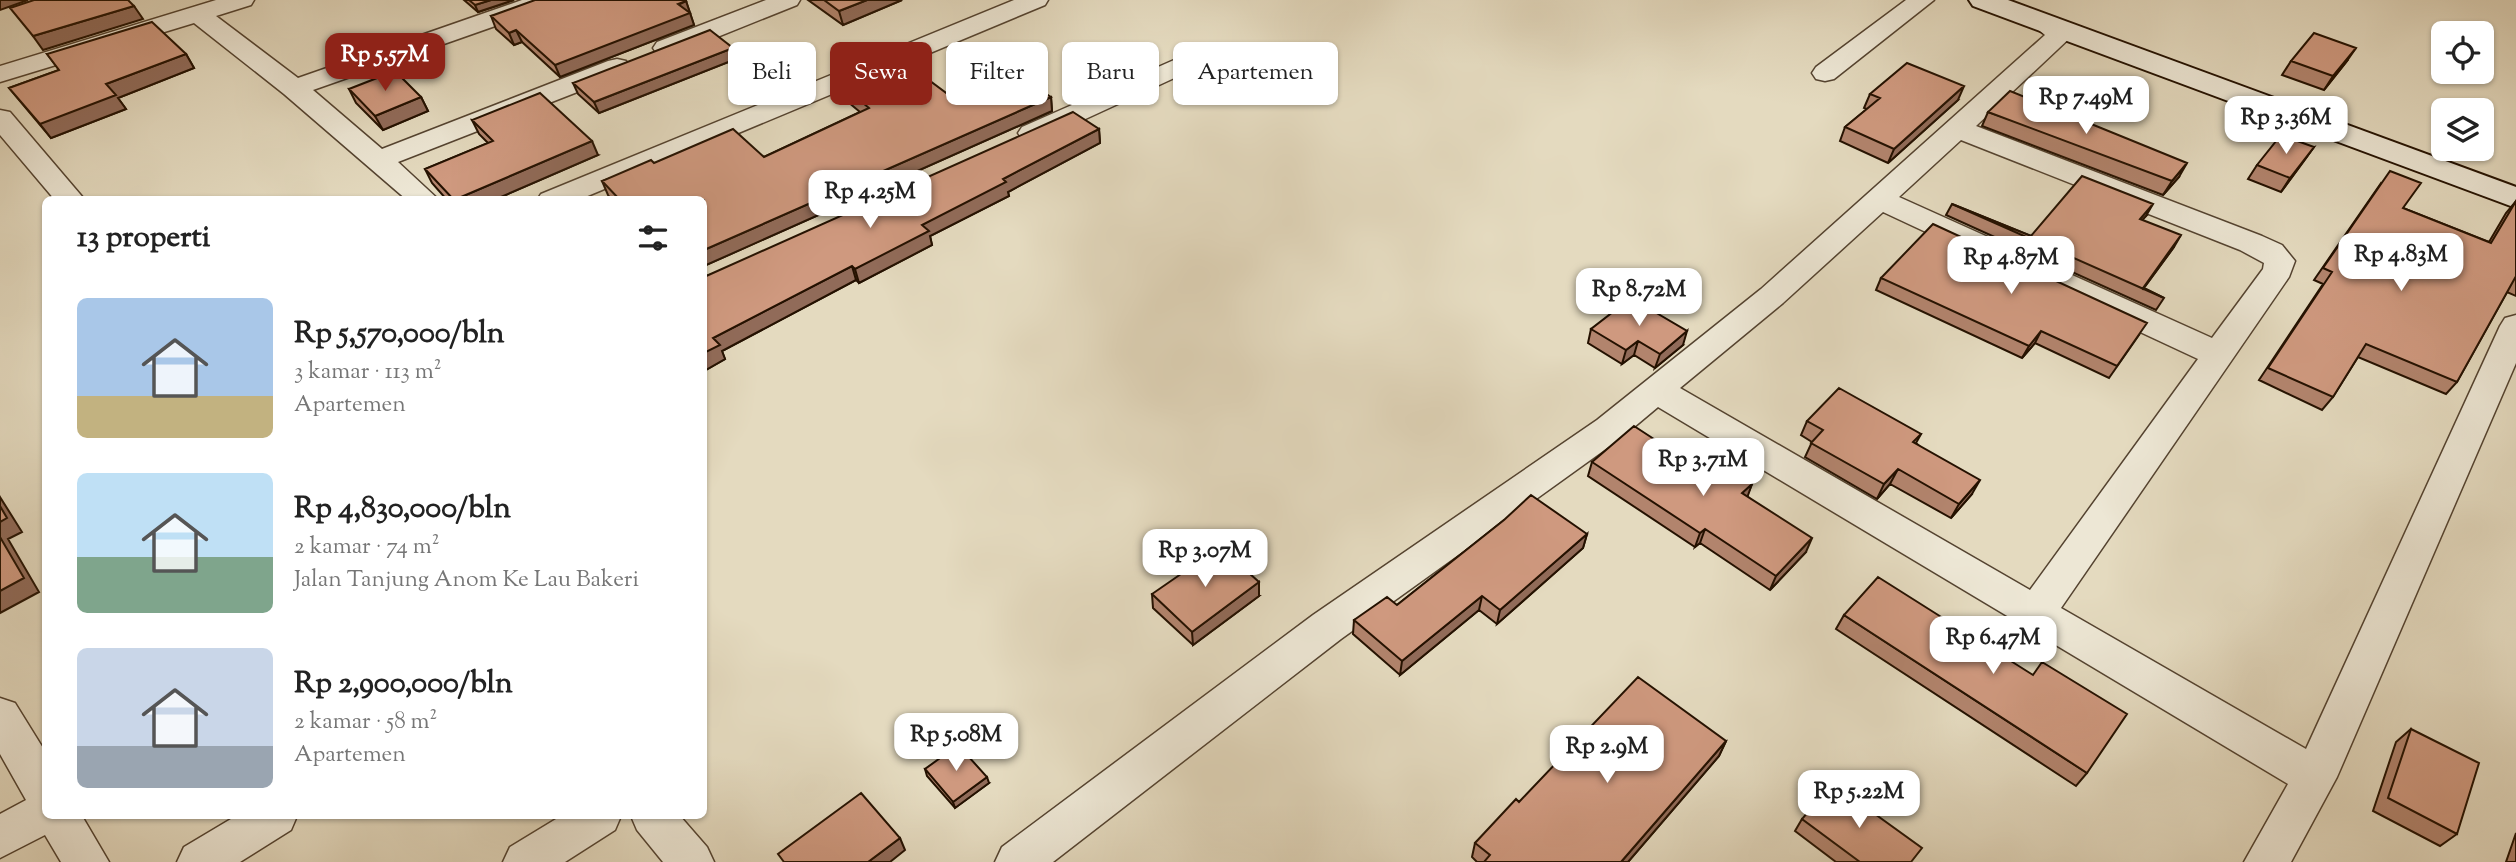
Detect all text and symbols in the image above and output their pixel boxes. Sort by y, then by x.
map controls [2431,21,2494,161]
button: locate [2431,21,2494,84]
pin: Rp 5.57M [313,34,457,93]
text: Rp 5.57M [341,39,429,72]
chip: Beli [728,42,816,105]
chip: Sewa [830,42,932,105]
chip: Filter [946,42,1048,105]
chip: Baru [1062,42,1159,105]
chip: Apartemen [1173,42,1338,105]
pin: Rp 7.49M [2014,76,2158,136]
text: Rp 7.49M [2039,82,2133,115]
pin: Rp 3.36M [2214,96,2358,156]
button: layers [2431,98,2494,161]
text: Rp 3.36M [2241,102,2331,135]
pin: Rp 4.25M [798,170,942,230]
text: Rp 4.25M [824,176,916,209]
text: 13 properti [77,217,210,260]
icon: filters [634,219,672,257]
pin: Rp 4.83M [2329,233,2473,293]
pin: Rp 4.87M [1939,236,2083,296]
text: Rp 4.83M [2354,239,2448,272]
text: Rp 4.87M [1963,242,2059,275]
pin: Rp 8.72M [1567,268,1711,328]
text: Rp 8.72M [1592,274,1686,307]
text: Rp 5,570,000/bln [294,313,505,356]
icon: home [133,326,217,410]
text: 3 kamar · 113 m² [294,356,441,389]
text: Apartemen [294,389,406,422]
pin: Rp 3.71M [1631,438,1775,498]
text: Rp 3.71M [1658,444,1748,477]
text: Rp 4,830,000/bln [294,488,511,531]
icon: home [133,501,217,585]
pin: Rp 3.07M [1133,530,1277,589]
text: 2 kamar · 74 m² [294,531,440,564]
text: Rp 3.07M [1159,535,1251,568]
text: Jalan Tanjung Anom Ke Lau Bakeri [294,564,639,597]
pin: Rp 6.47M [1921,616,2065,676]
text: Rp 6.47M [1946,622,2040,655]
text: Rp 2,900,000/bln [294,663,513,706]
icon: home [133,676,217,760]
text: 2 kamar · 58 m² [294,706,437,739]
pin: Rp 5.08M [884,714,1028,773]
text: Rp 5.08M [910,719,1002,752]
pin: Rp 2.9M [1542,726,1672,785]
text: Rp 2.9M [1566,731,1648,764]
text: Apartemen [294,739,406,772]
pin: Rp 5.22M [1787,770,1931,830]
text: Rp 5.22M [1814,776,1904,809]

